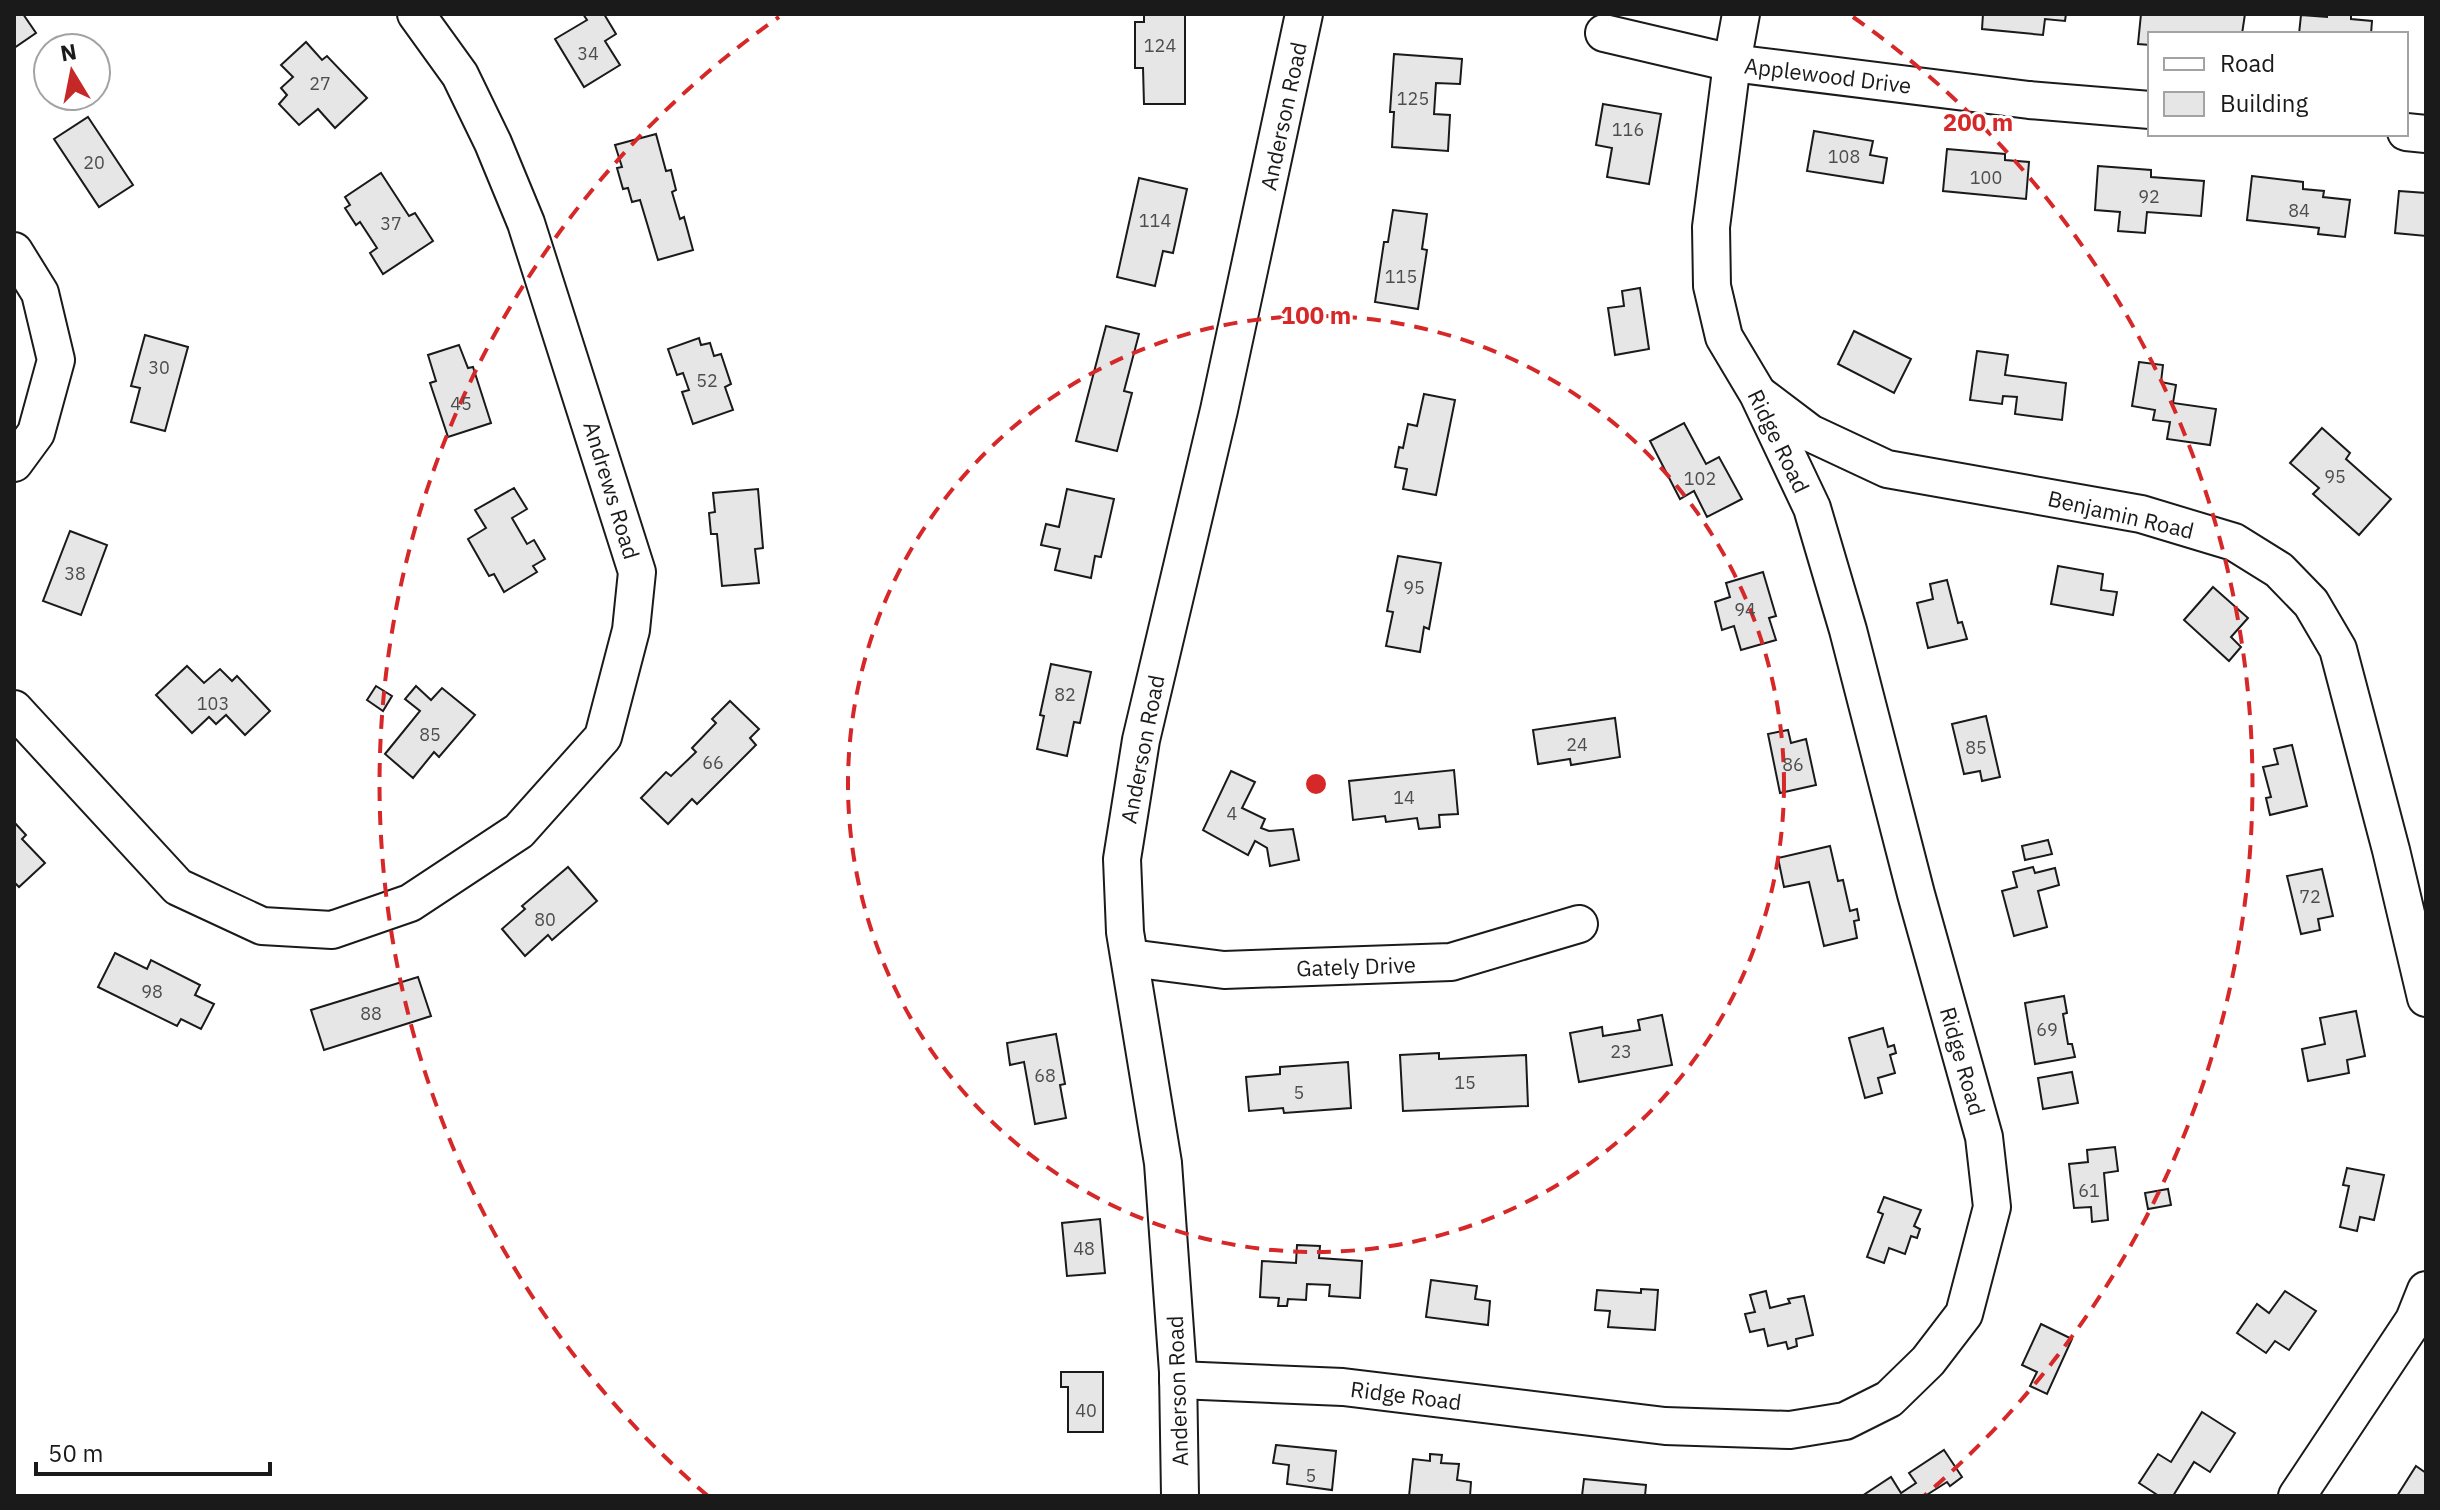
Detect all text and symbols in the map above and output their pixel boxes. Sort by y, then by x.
north arrow [32,32,112,112]
legend [2148,32,2408,136]
house number: 124 [1144,34,1176,57]
text: N [58,36,79,67]
street label: Anderson Road [1253,39,1313,193]
house number: 34 [577,42,599,65]
text: Road [2220,47,2275,79]
street label: Applewood Drive [1743,50,1913,100]
house number: 27 [309,72,331,95]
house number: 125 [1397,87,1429,110]
text: Building [2220,87,2308,119]
text: 200 m [1943,106,2013,138]
house number: 116 [1612,118,1644,141]
house number: 108 [1828,145,1860,168]
house number: 20 [83,151,105,174]
house number: 100 [1970,166,2002,189]
house number: 92 [2138,185,2160,208]
house number: 84 [2288,199,2310,222]
house number: 114 [1139,209,1171,232]
house number: 37 [380,212,402,235]
house number: 115 [1385,265,1417,288]
text: 100 m [1281,299,1351,331]
house number: 30 [148,356,170,379]
house number: 52 [696,369,718,392]
street label: Ridge Road [1741,384,1817,498]
house number: 45 [450,392,472,415]
street label: Andrews Road [577,418,647,562]
house number: 95 [2324,465,2346,488]
house number: 102 [1684,467,1716,490]
street label: Benjamin Road [2045,483,2197,545]
house number: 38 [64,562,86,585]
house number: 95 [1403,576,1425,599]
house number: 94 [1734,598,1756,621]
street label: Anderson Road [1113,672,1171,826]
house number: 82 [1054,683,1076,706]
house number: 103 [197,692,229,715]
house number: 85 [419,723,441,746]
house number: 24 [1566,733,1588,756]
house number: 85 [1965,736,1987,759]
house number: 66 [702,751,724,774]
house number: 86 [1782,753,1804,776]
centre of rings [1302,770,1330,798]
house number: 14 [1393,786,1415,809]
house number: 4 [1227,802,1238,825]
house number: 72 [2299,885,2321,908]
house number: 80 [534,908,556,931]
street label: Gately Drive [1296,949,1416,983]
house number: 98 [141,980,163,1003]
house number: 88 [360,1002,382,1025]
street label: Ridge Road [1934,1003,1992,1119]
house number: 69 [2036,1018,2058,1041]
house number: 23 [1610,1040,1632,1063]
house number: 68 [1034,1064,1056,1087]
house number: 15 [1454,1071,1476,1094]
house number: 5 [1294,1081,1304,1104]
house number: 61 [2078,1179,2100,1202]
house number: 48 [1073,1237,1095,1260]
street label: Anderson Road [1160,1315,1194,1467]
street label: Ridge Road [1349,1374,1463,1416]
house number: 40 [1075,1399,1097,1422]
scale bar [36,1426,270,1476]
text: 50 m [48,1437,103,1469]
house number: 5 [1306,1464,1316,1487]

